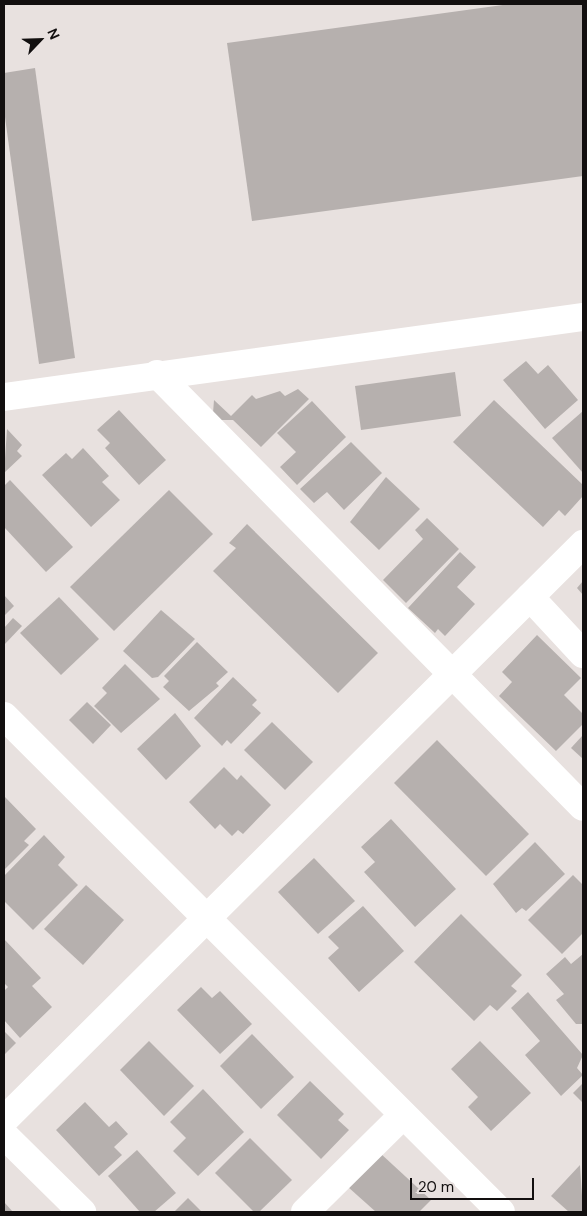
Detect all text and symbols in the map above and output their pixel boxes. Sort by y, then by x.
north arrow [15,15,65,65]
text: N [43,26,64,42]
scale bar [412,1168,536,1200]
text: 20 m [418,1177,454,1197]

